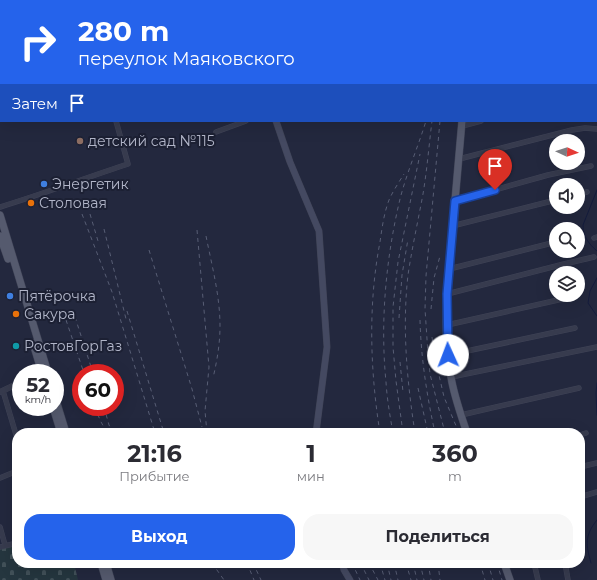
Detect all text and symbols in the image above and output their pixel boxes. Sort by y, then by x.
text: 280 m [78,14,169,48]
icon: right [12,16,64,68]
text: переулок Маяковского [78,48,295,70]
icon: arrive [66,92,88,114]
text: Затем [12,94,58,113]
place label: детский сад №115 [88,132,215,150]
north arrow [549,134,585,170]
map controls [549,134,585,302]
marker: детский сад №115 [75,136,85,146]
pin [478,149,512,190]
icon: arrive [484,155,506,177]
place label: Энергетик [52,175,129,193]
button: sound [549,178,585,214]
marker: Энергетик [39,179,49,189]
place label: Столовая [39,194,107,212]
marker: Столовая [26,198,36,208]
button: search [549,222,585,258]
button: layers [549,266,585,302]
place label: Пятёрочка [18,287,96,305]
marker: Пятёрочка [5,291,15,301]
place label: Сакура [24,305,75,323]
marker: Сакура [11,309,21,319]
position arrow [427,334,469,376]
place label: РостовГорГаз [24,337,122,355]
marker: РостовГорГаз [11,341,21,351]
speed limit sign: 60 [72,364,124,416]
text: 52 [26,373,50,397]
text: km/h [25,393,51,406]
text: 21:16 [127,439,182,468]
text: 1 [306,439,316,468]
text: 360 [432,439,478,468]
text: Прибытие [119,468,190,484]
text: мин [297,468,325,484]
text: m [448,468,462,484]
button: Выход [24,514,295,560]
button: Поделиться [303,514,573,560]

